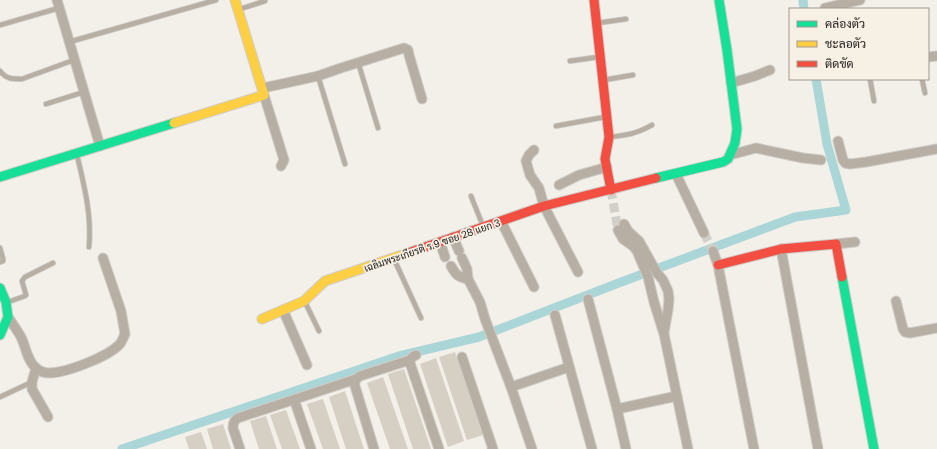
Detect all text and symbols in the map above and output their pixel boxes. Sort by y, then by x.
legend [789,8,929,80]
text: คล่องตัว [825,15,865,32]
text: ชะลอตัว [825,35,866,52]
text: ติดขัด [825,55,854,72]
street label: เฉลิมพระเกียรติ ร.9 ซอย 28 แยก 3 [362,215,502,276]

